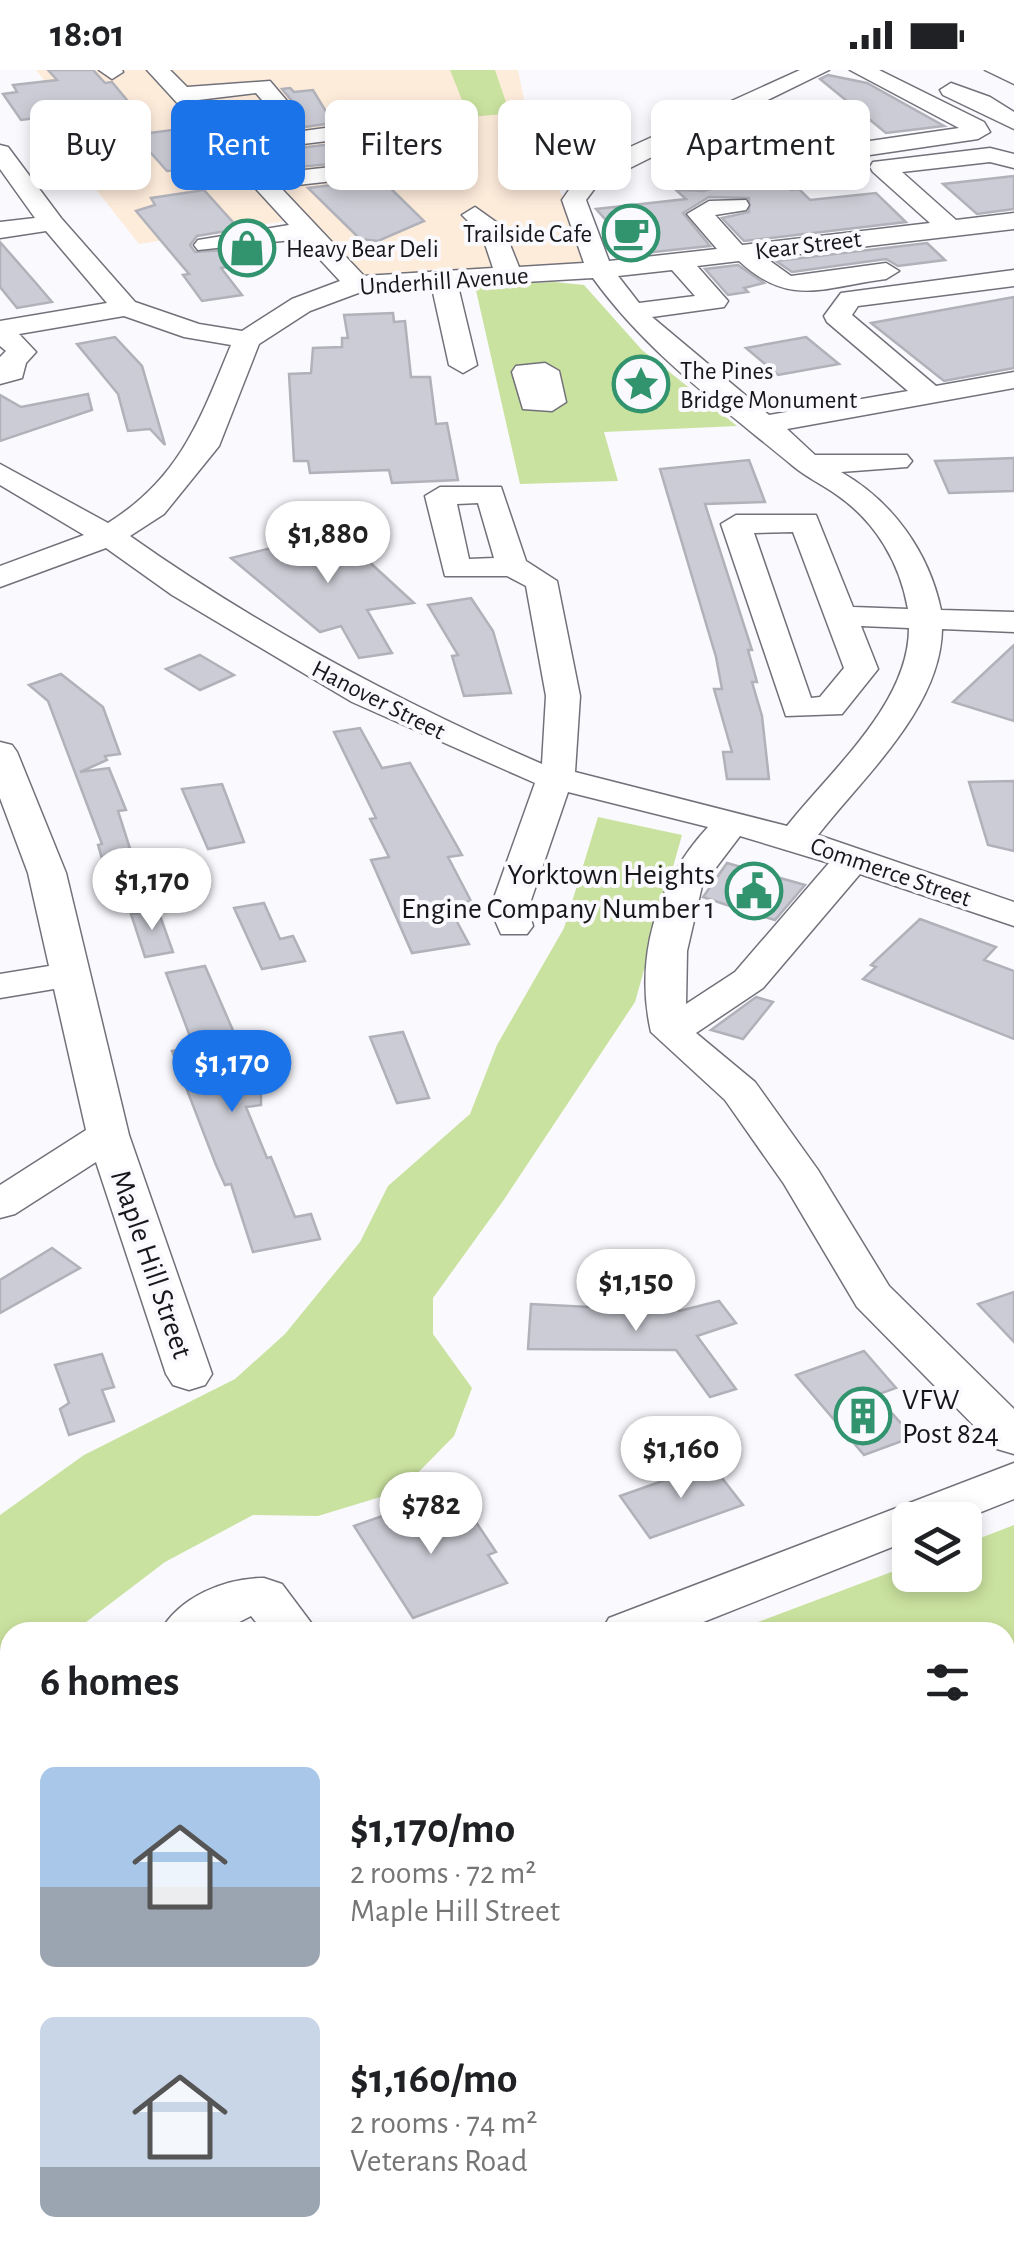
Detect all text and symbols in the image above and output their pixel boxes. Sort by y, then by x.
text: 18:01 [50,16,125,54]
chip: Buy [30,100,151,190]
chip: Rent [171,100,305,190]
chip: Filters [325,100,478,190]
chip: New [498,100,631,190]
chip: Apartment [651,100,870,190]
cafe icon: Trailside Cafe [601,203,661,263]
shop icon: Heavy Bear Deli [217,218,277,278]
place label: Trailside Cafe [463,222,592,247]
street label: Kear Street [754,227,863,264]
place label: Heavy Bear Deli [286,237,439,262]
street label: Underhill Avenue [359,263,529,300]
place icon: The Pines Bridge Monument [611,354,671,414]
place label: The Pines Bridge Monument [680,359,857,413]
pin: $1,880 [247,501,409,586]
text: $1,880 [287,517,369,549]
street label: Hanover Street [308,656,449,745]
street label: Commerce Street [807,833,974,912]
pin: $1,170 [71,848,233,933]
place label: Yorktown Heights Engine Company Number 1 [401,860,715,924]
public building icon: Yorktown Heights Engine Company Number 1 [724,861,784,921]
text: $1,170 [114,864,190,896]
pin: $1,170 [151,1030,313,1115]
text: $1,170 [194,1046,270,1078]
street label: Maple Hill Street [105,1166,197,1363]
pin: $1,150 [555,1249,717,1334]
text: $1,150 [598,1265,674,1297]
place label: VFW Post 824 [902,1385,999,1449]
building icon: VFW Post 824 [833,1386,893,1446]
pin: $1,160 [600,1416,762,1501]
text: $1,160 [643,1432,719,1464]
pin: $782 [372,1472,490,1557]
text: $782 [401,1488,461,1520]
map controls [892,1502,982,1592]
button: layers [892,1502,982,1592]
icon: filters [920,1655,975,1710]
text: 6 homes [40,1661,179,1703]
icon: home [120,1807,240,1927]
text: $1,170/mo [350,1808,515,1850]
text: 2 rooms · 72 m² [350,1857,537,1889]
text: Maple Hill Street [350,1895,560,1927]
icon: home [120,2057,240,2177]
text: $1,160/mo [350,2058,518,2100]
text: 2 rooms · 74 m² [350,2107,537,2139]
text: Veterans Road [350,2145,528,2177]

